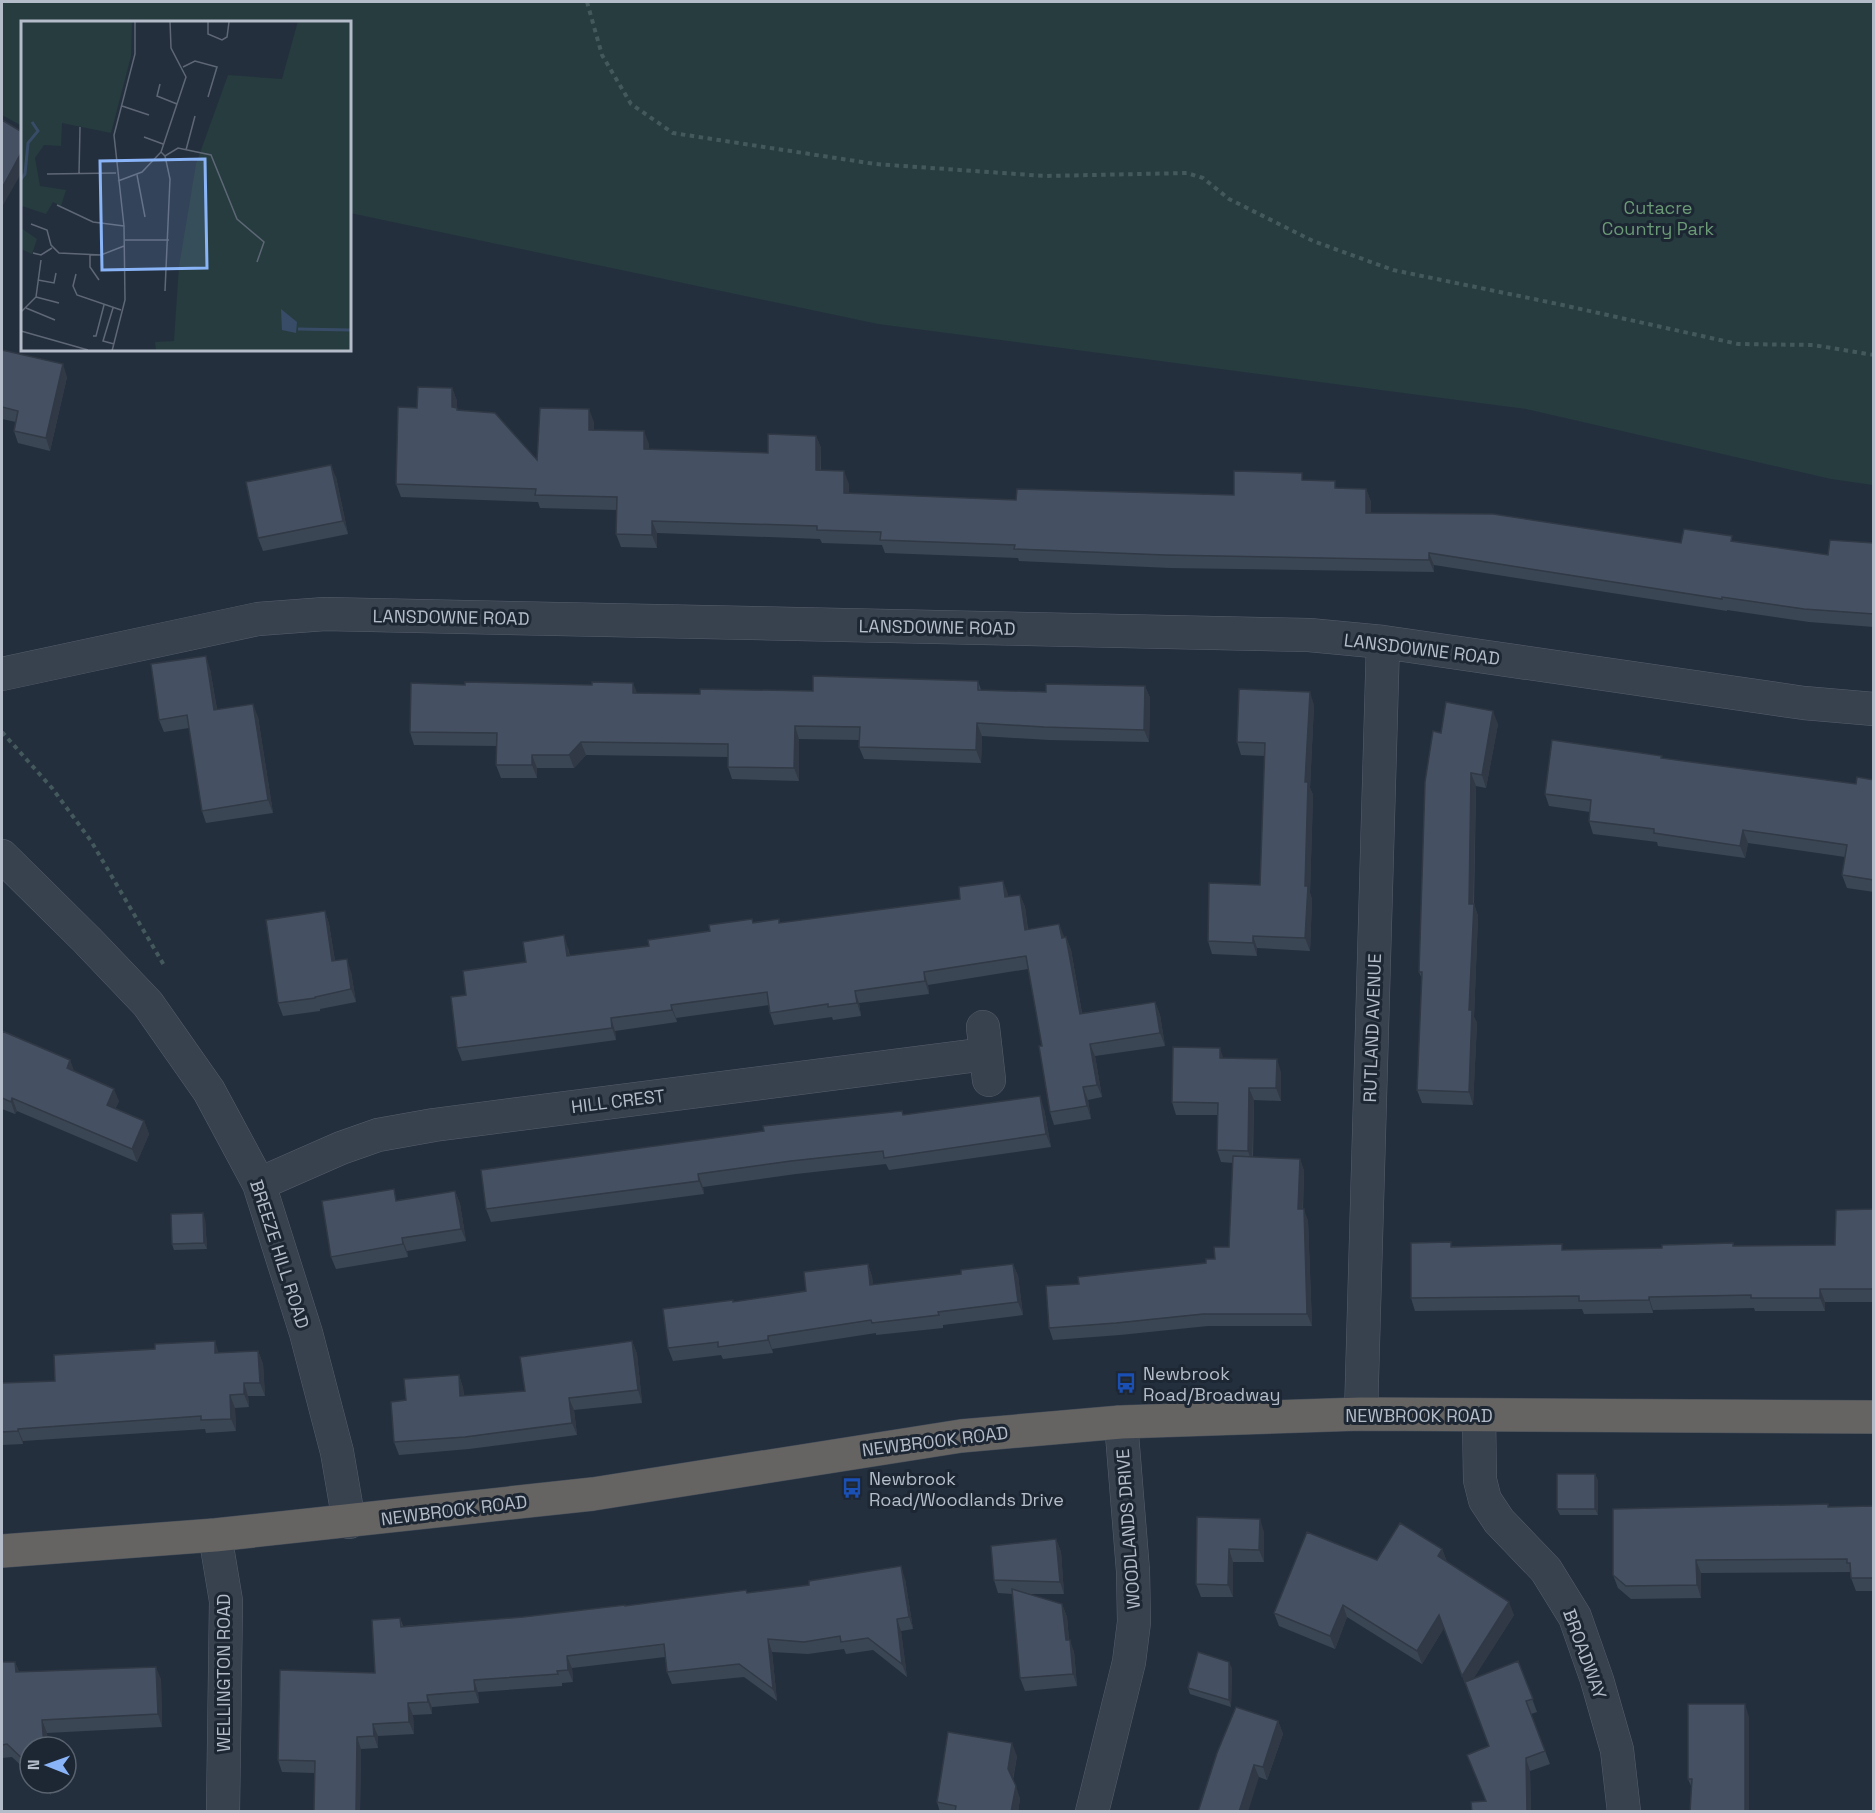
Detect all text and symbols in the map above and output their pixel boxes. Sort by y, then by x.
inset map [21,21,351,351]
park label: Cutacre Country Park [1602,196,1715,240]
street label: LANSDOWNE ROAD [372,604,530,630]
street label: LANSDOWNE ROAD [858,614,1016,640]
street label: LANSDOWNE ROAD [1343,628,1501,670]
street label: RUTLAND AVENUE [1358,953,1386,1103]
street label: HILL CREST [570,1084,667,1118]
street label: BREEZE HILL ROAD [245,1177,315,1331]
place label: Newbrook Road/Broadway [1143,1362,1280,1406]
bus stop icon: Newbrook Road/Broadway [1114,1371,1138,1395]
street label: NEWBROOK ROAD [1345,1404,1493,1427]
street label: NEWBROOK ROAD [860,1421,1010,1461]
street label: WOODLANDS DRIVE [1111,1448,1145,1610]
place label: Newbrook Road/Woodlands Drive [869,1467,1064,1511]
bus stop icon: Newbrook Road/Woodlands Drive [840,1476,864,1500]
street label: NEWBROOK ROAD [379,1490,529,1530]
street label: WELLINGTON ROAD [212,1594,235,1752]
street label: BROADWAY [1558,1606,1612,1702]
north arrow [18,1735,78,1795]
text: N [23,1759,44,1770]

